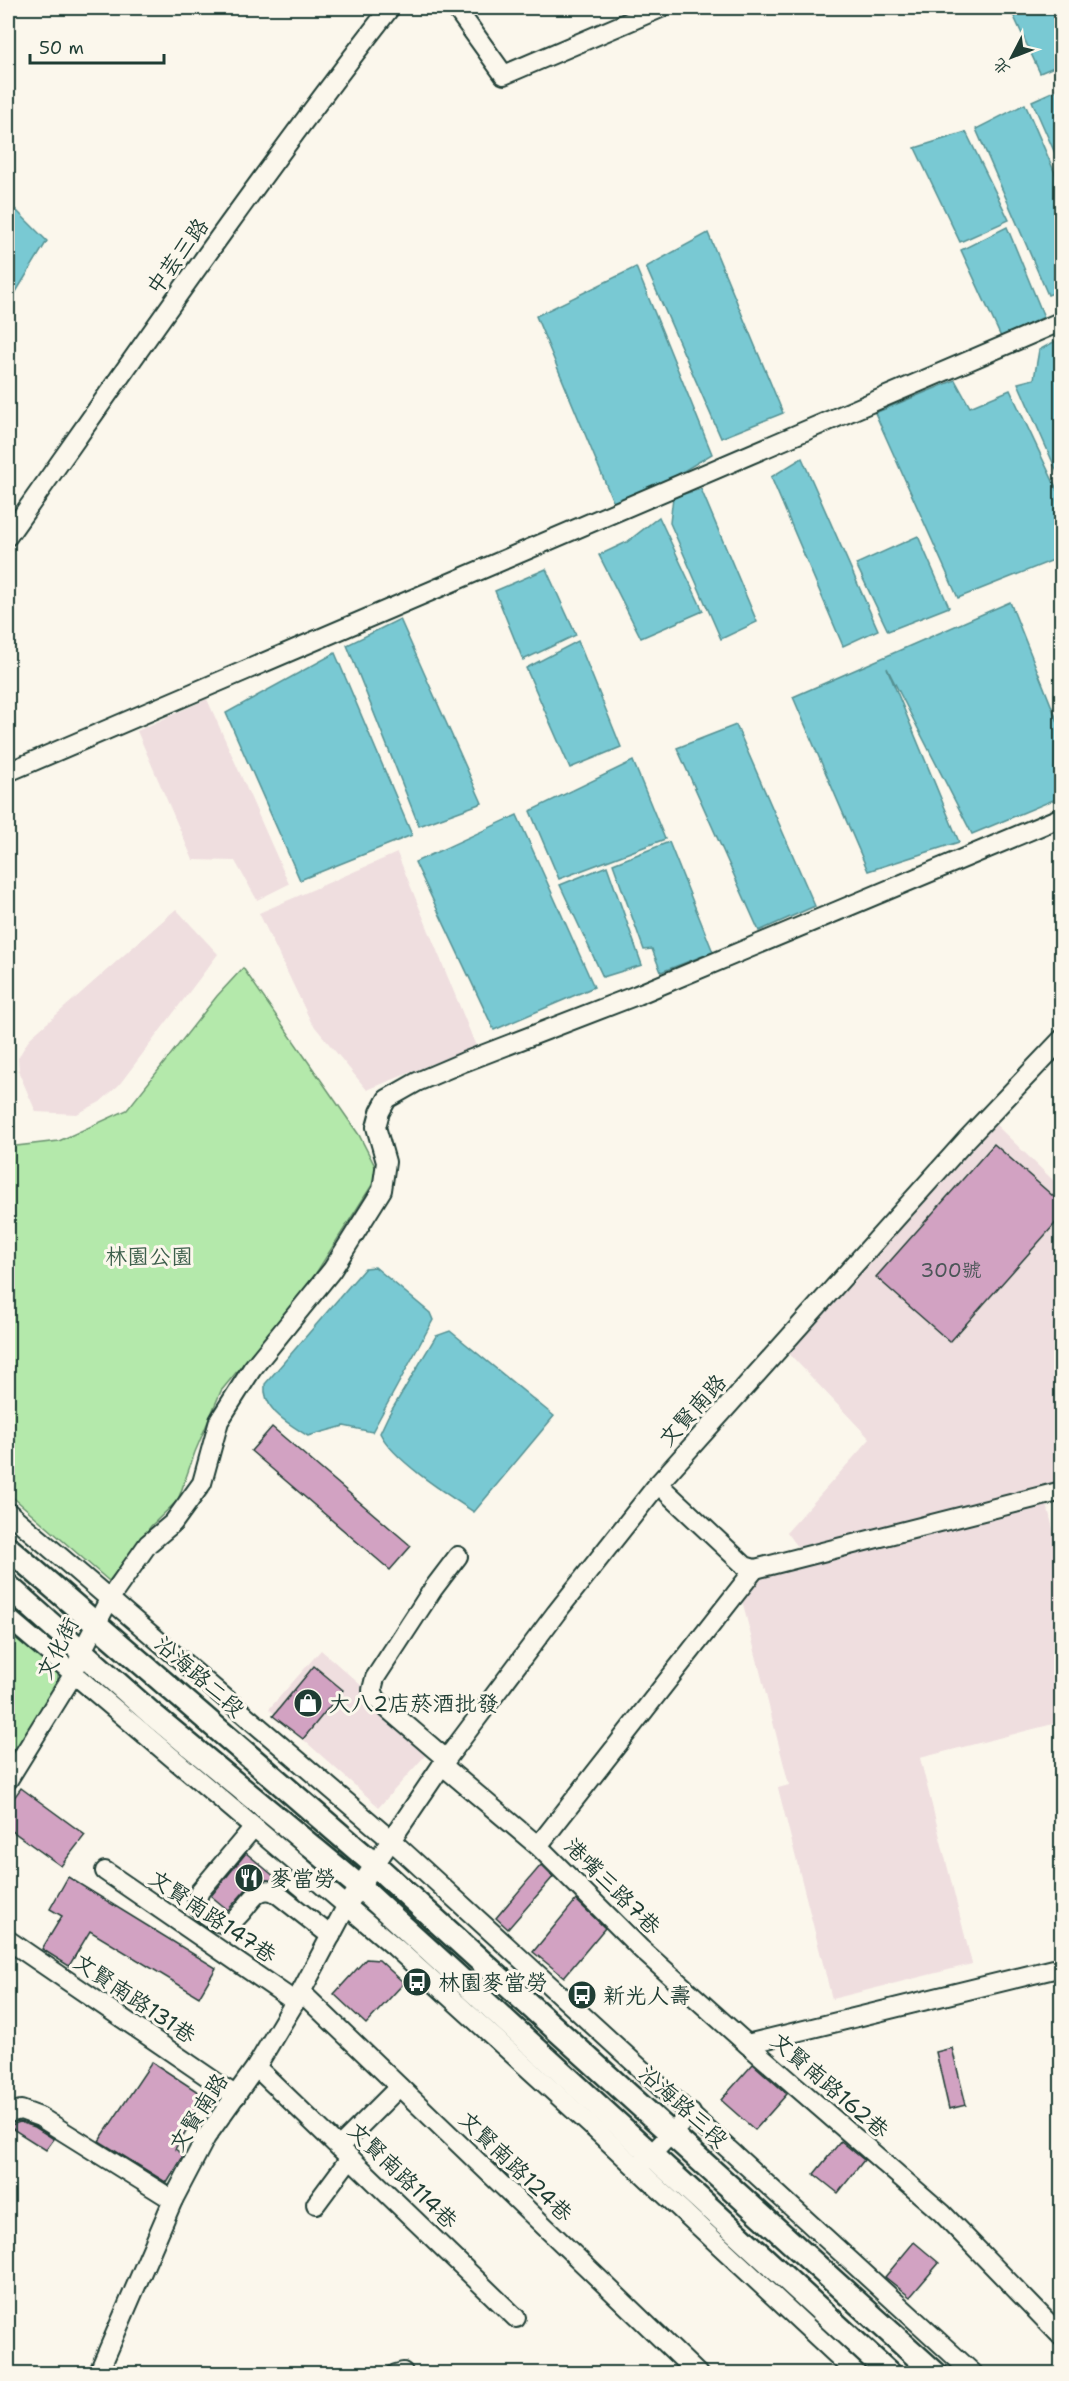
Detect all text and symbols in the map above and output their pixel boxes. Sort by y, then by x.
scale bar [30,27,164,65]
north arrow [982,27,1042,87]
text: 50 m [39,36,84,60]
text: 北 [988,54,1014,80]
street label: 中芸三路 [140,212,215,300]
park label: 林園公園 [105,1242,193,1271]
house number: 300號 [920,1257,982,1283]
street label: 文賢南路 [652,1368,733,1453]
street label: 文化街 [30,1612,85,1684]
street label: 沿海路二段 [149,1629,251,1723]
shop icon: 大八2店菸酒批發 [292,1687,324,1719]
place label: 大八2店菸酒批發 [329,1689,498,1718]
street label: 港嘴三路7巷 [558,1832,667,1941]
restaurant icon: 麥當勞 [233,1862,265,1894]
street label: 文賢南路147巷 [143,1863,282,1970]
place label: 麥當勞 [270,1864,336,1893]
street label: 文賢南路131巷 [68,1947,201,2050]
bus stop icon: 林園麥當勞 [401,1966,433,1998]
place label: 林園麥當勞 [438,1968,548,1997]
bus stop icon: 新光人壽 [566,1979,598,2011]
place label: 新光人壽 [603,1981,691,2010]
street label: 文賢南路162巷 [764,2026,895,2145]
street label: 沿海路三段 [633,2059,734,2154]
street label: 文賢南路 [162,2067,235,2157]
street label: 文賢南路124巷 [453,2105,579,2228]
street label: 文賢南路114巷 [341,2116,464,2235]

